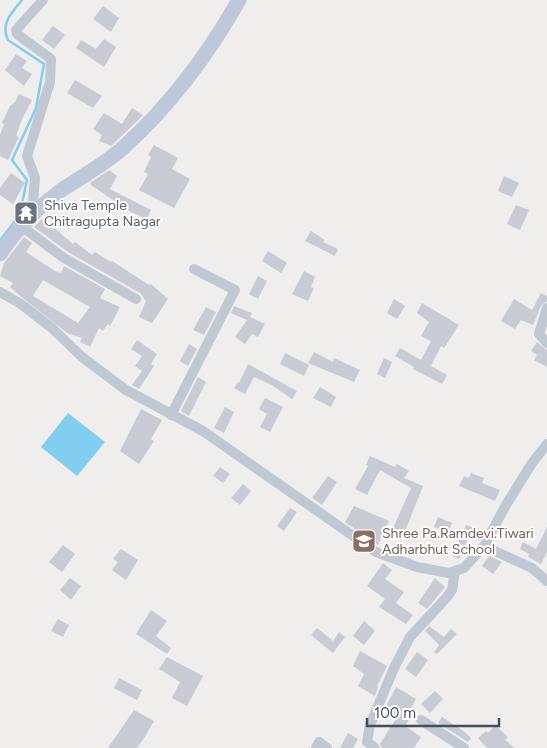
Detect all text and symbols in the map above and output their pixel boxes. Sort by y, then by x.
place label: Shiva Temple Chitragupta Nagar [44,197,161,230]
temple icon: Shiva Temple Chitragupta Nagar [13,200,39,226]
place label: Shree Pa.Ramdevi.Tiwari Adharbhut School [382,525,534,558]
school or university icon: Shree Pa.Ramdevi.Tiwari Adharbhut School [351,528,377,554]
scale bar [367,696,500,728]
text: 100 m [374,704,416,722]

